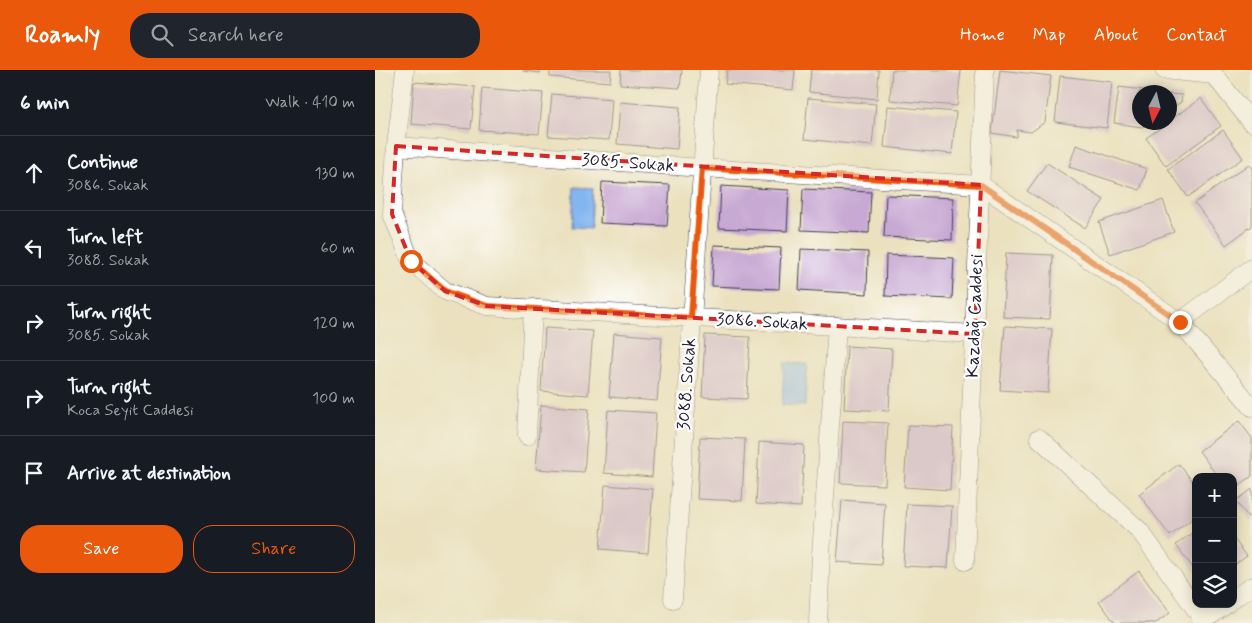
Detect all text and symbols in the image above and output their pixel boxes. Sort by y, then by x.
search box [130,13,480,58]
text: Roamly [25,20,100,51]
icon: search [148,21,176,49]
text: Search here [188,23,284,48]
text: Home [960,23,1005,47]
text: Map [1033,23,1066,47]
text: About [1094,23,1138,47]
text: Contact [1166,23,1227,47]
north arrow [1132,85,1177,130]
text: 6 min [20,89,70,117]
text: Walk · 410 m [265,92,355,113]
street label: 3085. Sokak [581,148,675,178]
text: Continue [67,150,138,175]
icon: ahead [20,159,48,187]
text: 130 m [314,163,355,184]
text: 3086. Sokak [67,175,148,196]
text: Turn left [67,225,143,250]
icon: left [20,234,48,262]
text: 60 m [321,238,355,259]
text: 3088. Sokak [67,250,149,271]
route start [400,250,423,273]
street label: Kazdağ Caddesi [961,254,989,378]
text: Turn right [67,300,151,325]
street label: 3086. Sokak [716,308,808,336]
icon: right [20,309,48,337]
route end [1169,311,1192,334]
text: 120 m [313,313,355,334]
text: 3085. Sokak [67,325,150,346]
street label: 3088. Sokak [672,337,702,431]
text: Turn right [67,375,151,400]
icon: right [20,384,48,412]
text: 100 m [312,388,355,409]
text: Koca Seyit Caddesi [67,400,194,421]
icon: arrive [20,459,48,487]
text: Arrive at destination [67,461,231,486]
map controls [1192,473,1237,608]
button: + [1192,473,1237,518]
button: − [1192,518,1237,563]
button: Save [20,525,183,573]
button: Share [193,525,355,573]
button: layers [1192,563,1237,608]

